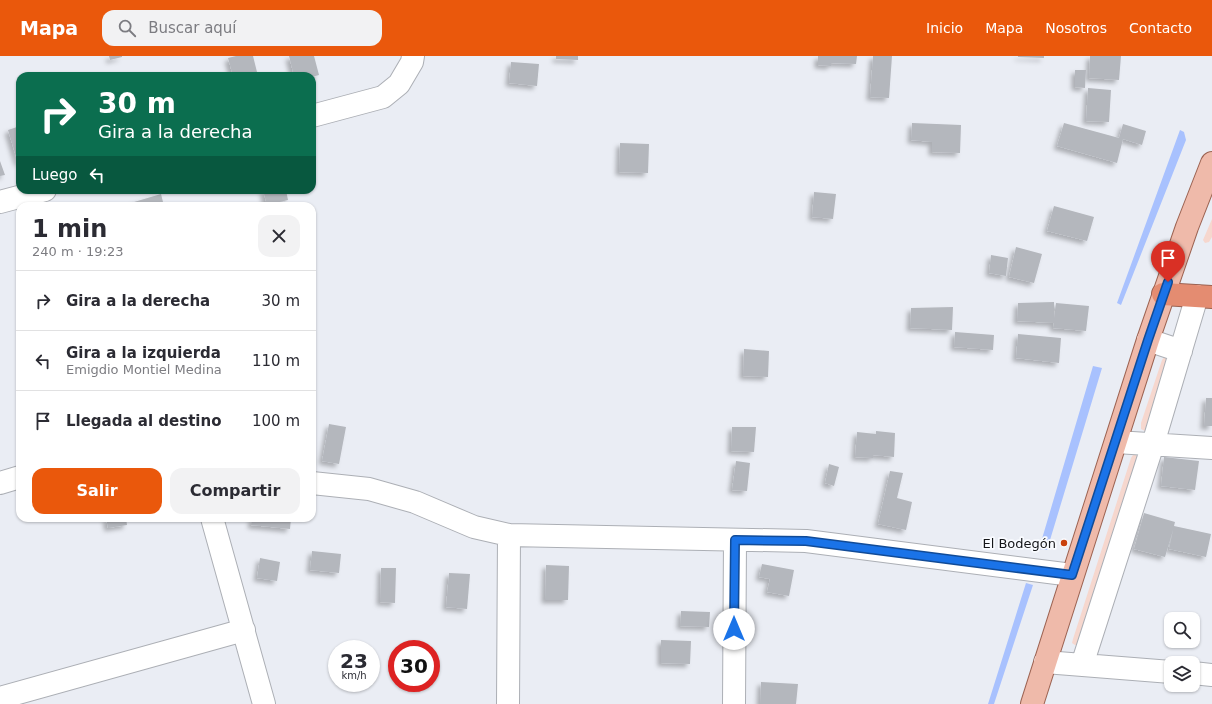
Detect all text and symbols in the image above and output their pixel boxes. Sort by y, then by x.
search box [102,10,382,46]
text: Mapa [20,17,78,39]
icon: search [116,17,138,39]
text: Buscar aquí [148,19,237,37]
text: Inicio [926,20,963,36]
text: Mapa [985,20,1023,36]
text: Nosotros [1045,20,1107,36]
text: Contacto [1129,20,1192,36]
text: 30 m [98,87,176,120]
icon: right [32,88,84,140]
text: Gira a la derecha [98,121,253,142]
icon: left [86,164,108,186]
text: Luego [32,166,78,184]
text: 1 min [32,215,107,243]
button: close [258,215,300,257]
pin [1151,241,1185,282]
text: 240 m · 19:23 [32,244,123,259]
icon: arrive [1157,247,1179,269]
icon: right [32,290,54,312]
text: Gira a la derecha [66,292,210,310]
text: 30 m [262,292,300,310]
text: Gira a la izquierda [66,344,221,362]
icon: left [32,350,54,372]
text: 110 m [252,352,300,370]
text: Emigdio Montiel Medina [66,362,222,377]
icon: arrive [32,410,54,432]
text: Llegada al destino [66,412,221,430]
text: 100 m [252,412,300,430]
button: Salir [32,468,162,514]
button: Compartir [170,468,300,514]
place label: El Bodegón [982,536,1056,551]
marker: El Bodegón [1059,538,1069,548]
position arrow [713,608,755,650]
map controls [1164,612,1200,692]
button: search [1164,612,1200,648]
speed limit sign: 30 [388,640,440,692]
text: 23 [340,649,368,673]
button: layers [1164,656,1200,692]
text: km/h [341,670,367,681]

